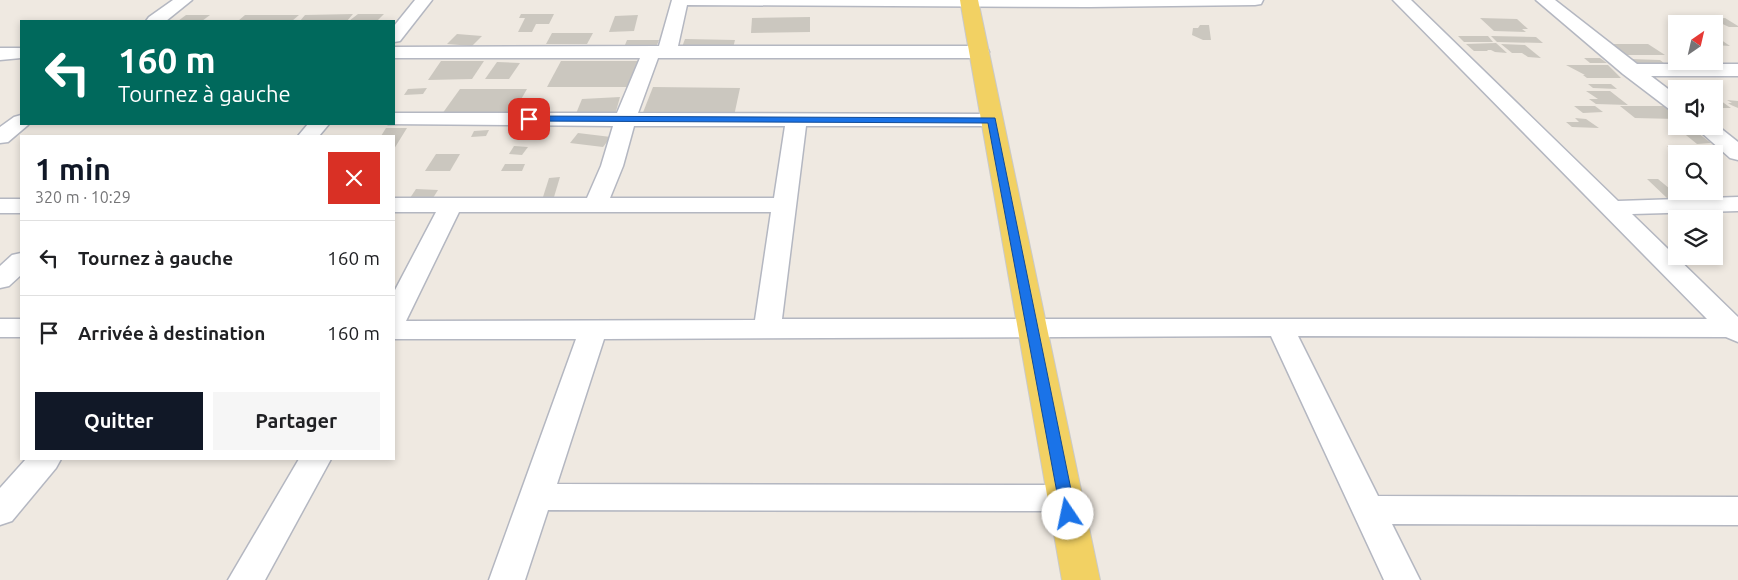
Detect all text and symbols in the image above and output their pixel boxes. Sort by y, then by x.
north arrow [1668,15,1722,70]
map controls [1668,15,1723,265]
icon: left [35,40,100,105]
text: 160 m [118,40,216,80]
button: sound [1668,80,1723,135]
text: Tournez à gauche [118,81,291,106]
pin [508,98,550,140]
icon: arrive [515,105,543,133]
button: search [1668,145,1723,200]
text: 1 min [35,152,111,186]
button: close [328,152,380,204]
text: 320 m · 10:29 [35,188,131,206]
button: layers [1668,210,1723,265]
icon: left [35,244,63,272]
text: Tournez à gauche [78,247,233,269]
text: 160 m [327,247,380,269]
icon: arrive [35,319,63,347]
text: Arrivée à destination [78,322,265,344]
text: 160 m [327,322,380,344]
button: Quitter [35,392,203,450]
button: Partager [213,392,380,450]
position arrow [1041,487,1093,539]

